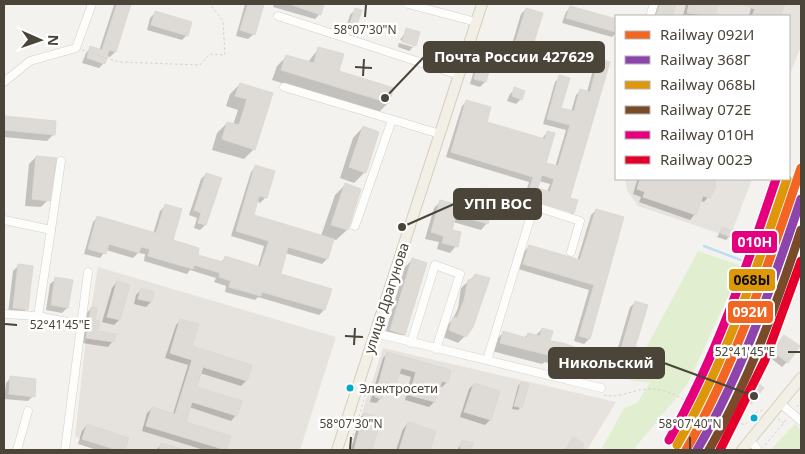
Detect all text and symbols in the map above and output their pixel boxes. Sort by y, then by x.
north arrow [15,15,65,65]
legend [615,15,790,180]
text: 58°07'30"N [333,21,397,38]
text: Railway 092И [660,24,754,44]
text: N [44,34,63,46]
callout: Почта России 427629 [424,42,604,72]
text: Почта России 427629 [434,46,595,66]
text: Railway 368Г [660,49,751,69]
text: Railway 068Ы [660,74,756,94]
text: Railway 072Е [660,99,751,119]
text: Railway 010Н [660,124,754,144]
text: Railway 002Э [660,149,753,169]
callout: УПП ВОС [454,189,541,219]
text: УПП ВОС [464,193,532,213]
line badge: 010Н [731,230,778,254]
text: 010Н [738,232,772,251]
street label: улица Драгунова [359,240,413,356]
line badge: 068Ы [728,268,776,292]
text: 068Ы [734,270,770,289]
line badge: 092И [727,300,774,324]
text: 092И [732,302,768,321]
text: 52°41'45"E [30,316,90,333]
text: 52°41'45"E [715,343,775,360]
callout: Никольский [549,348,664,378]
text: Никольский [558,352,654,372]
place label: Электросети [359,379,438,397]
marker: Электросети [345,383,355,393]
unlabelled marker [749,413,759,423]
text: 58°07'30"N [319,415,383,432]
text: 58°07'40"N [658,415,722,432]

